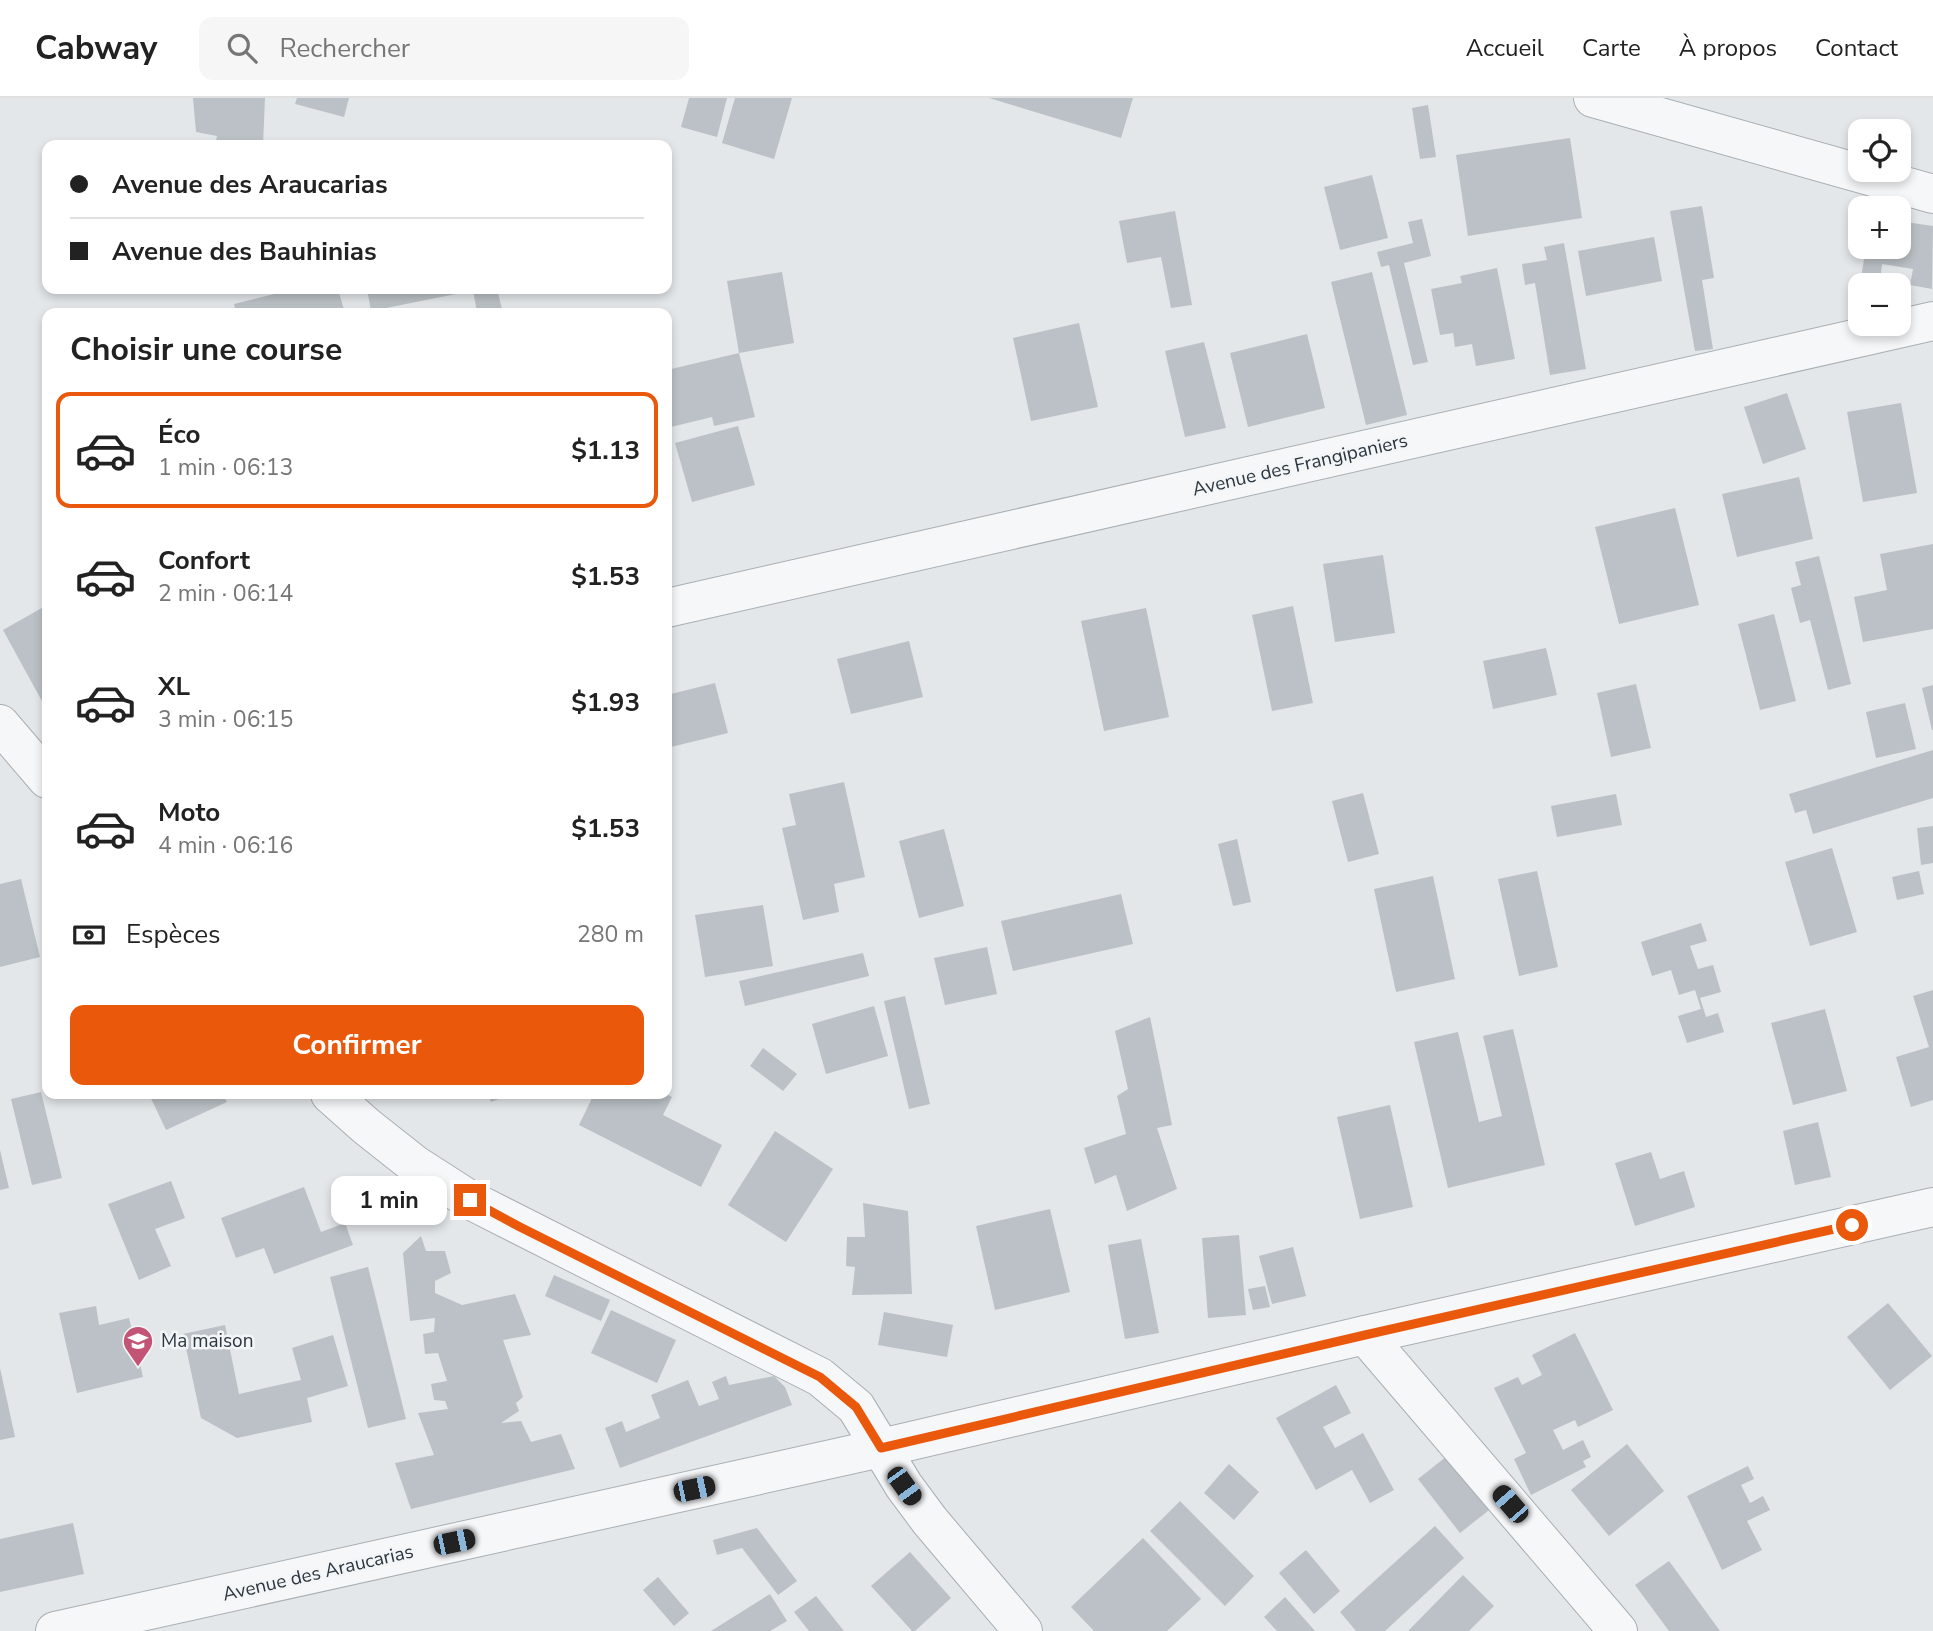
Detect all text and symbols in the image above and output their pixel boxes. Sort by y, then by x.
search box [199,17,689,80]
text: Cabway [35,26,157,71]
icon: search [223,29,261,67]
text: Rechercher [279,31,410,66]
text: Accueil [1466,32,1544,64]
text: Carte [1582,32,1641,64]
text: À propos [1679,32,1777,64]
text: Contact [1815,32,1898,64]
map controls [1848,119,1911,336]
button: locate [1848,119,1911,182]
text: Avenue des Araucarias [112,167,388,202]
button: + [1848,196,1911,259]
text: Avenue des Bauhinias [112,234,377,269]
button: − [1848,273,1911,336]
text: Choisir une course [70,328,342,371]
text: Éco [158,417,200,452]
icon: car [74,419,137,482]
street label: Avenue des Frangipaniers [1190,428,1410,502]
text: $1.13 [571,433,640,468]
text: 1 min · 06:13 [158,452,293,483]
text: Confort [158,543,250,578]
icon: car [74,545,137,608]
text: $1.53 [571,559,640,594]
text: 2 min · 06:14 [158,578,293,609]
text: XL [158,669,190,704]
icon: car [74,671,137,734]
text: $1.93 [571,685,640,720]
text: 3 min · 06:15 [158,704,293,735]
text: Moto [158,795,220,830]
icon: car [74,797,137,860]
text: $1.53 [571,811,640,846]
text: 4 min · 06:16 [158,830,293,861]
icon: cash [70,916,108,954]
text: Espèces [126,917,221,952]
text: 280 m [577,919,644,950]
button: Confirmer [70,1005,644,1085]
callout: 1 min [330,1176,446,1224]
route end [454,1184,486,1216]
text: 1 min [359,1185,419,1216]
route start [1836,1209,1868,1241]
school or university icon: Ma maison [121,1324,155,1368]
place label: Ma maison [161,1328,253,1354]
car [884,1463,925,1509]
car [672,1474,717,1504]
car [1489,1481,1532,1527]
car [432,1527,477,1557]
street label: Avenue des Araucarias [220,1538,416,1608]

